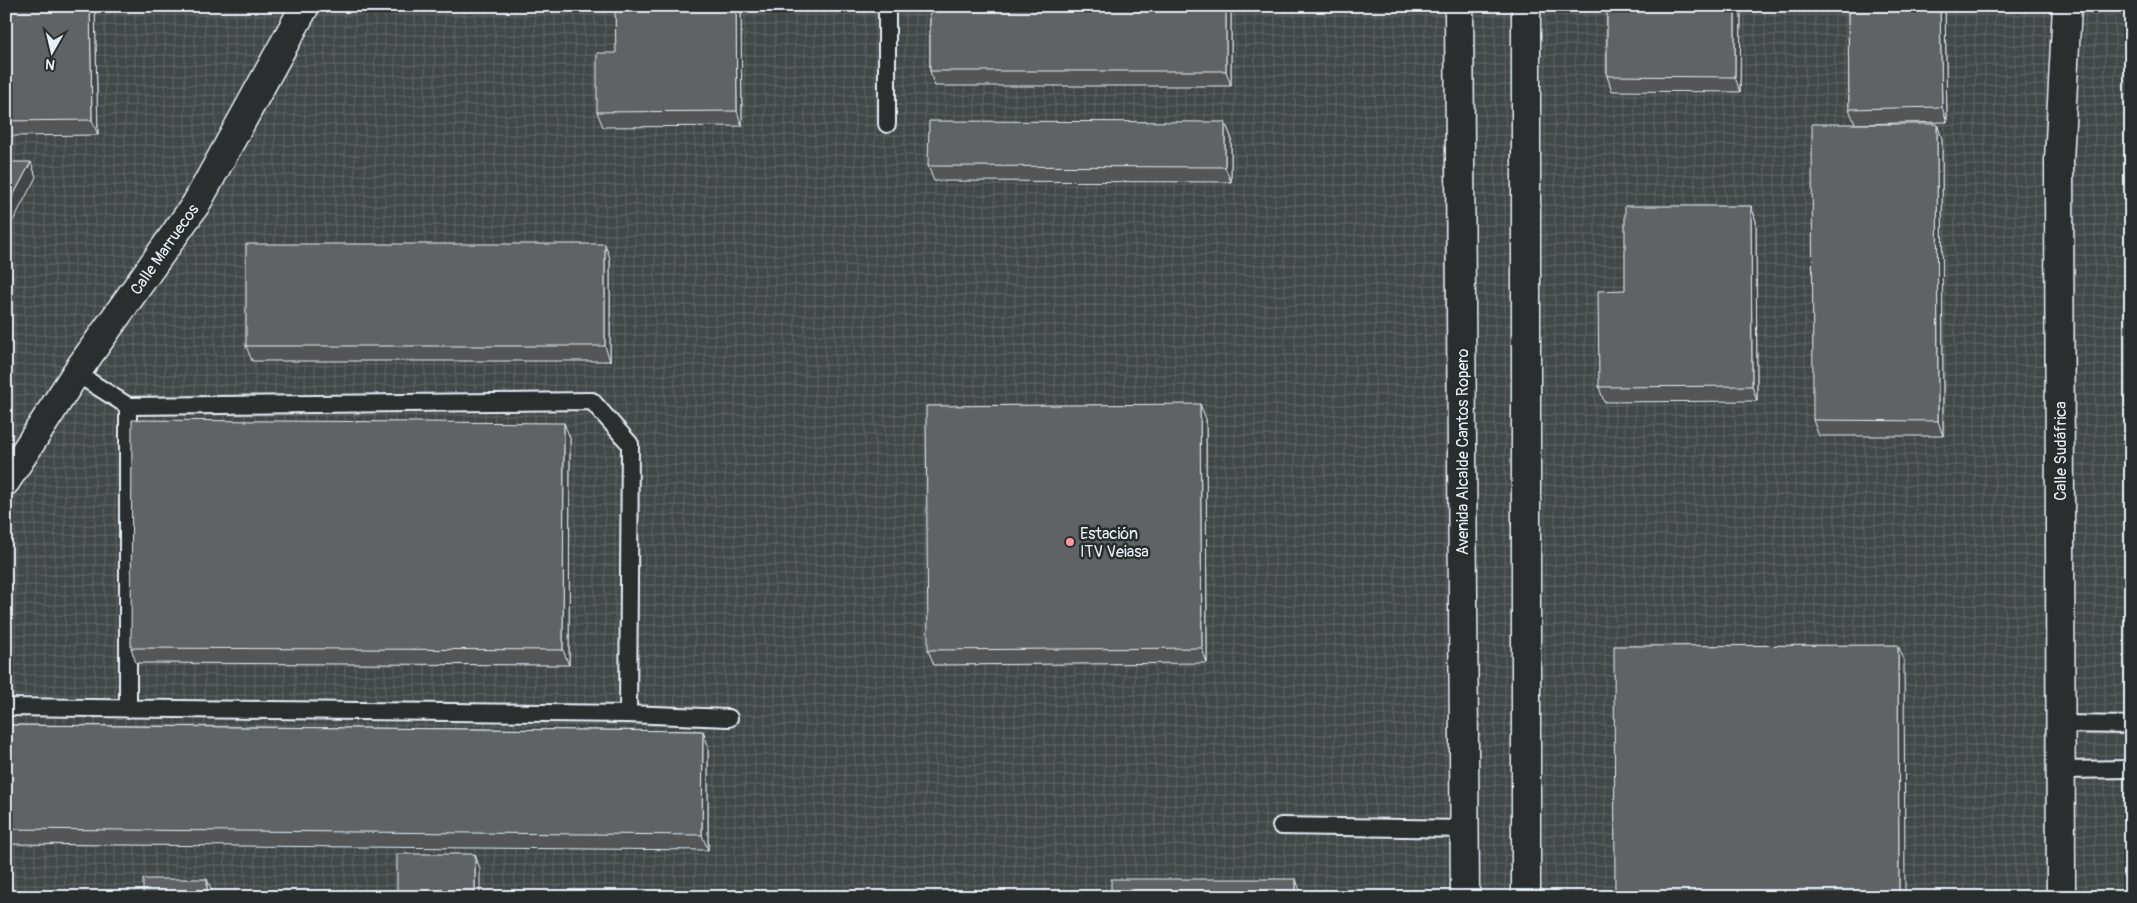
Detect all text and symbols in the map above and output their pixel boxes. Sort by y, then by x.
north arrow [28,28,78,78]
text: N [44,55,56,73]
street label: Calle Marruecos [126,200,204,299]
street label: Avenida Alcalde Cantos Ropero [1453,348,1473,555]
street label: Calle Sudáfrica [2051,401,2071,501]
place label: Estación ITV Veiasa [1080,524,1149,562]
marker: Estación ITV Veiasa [1064,536,1076,548]

